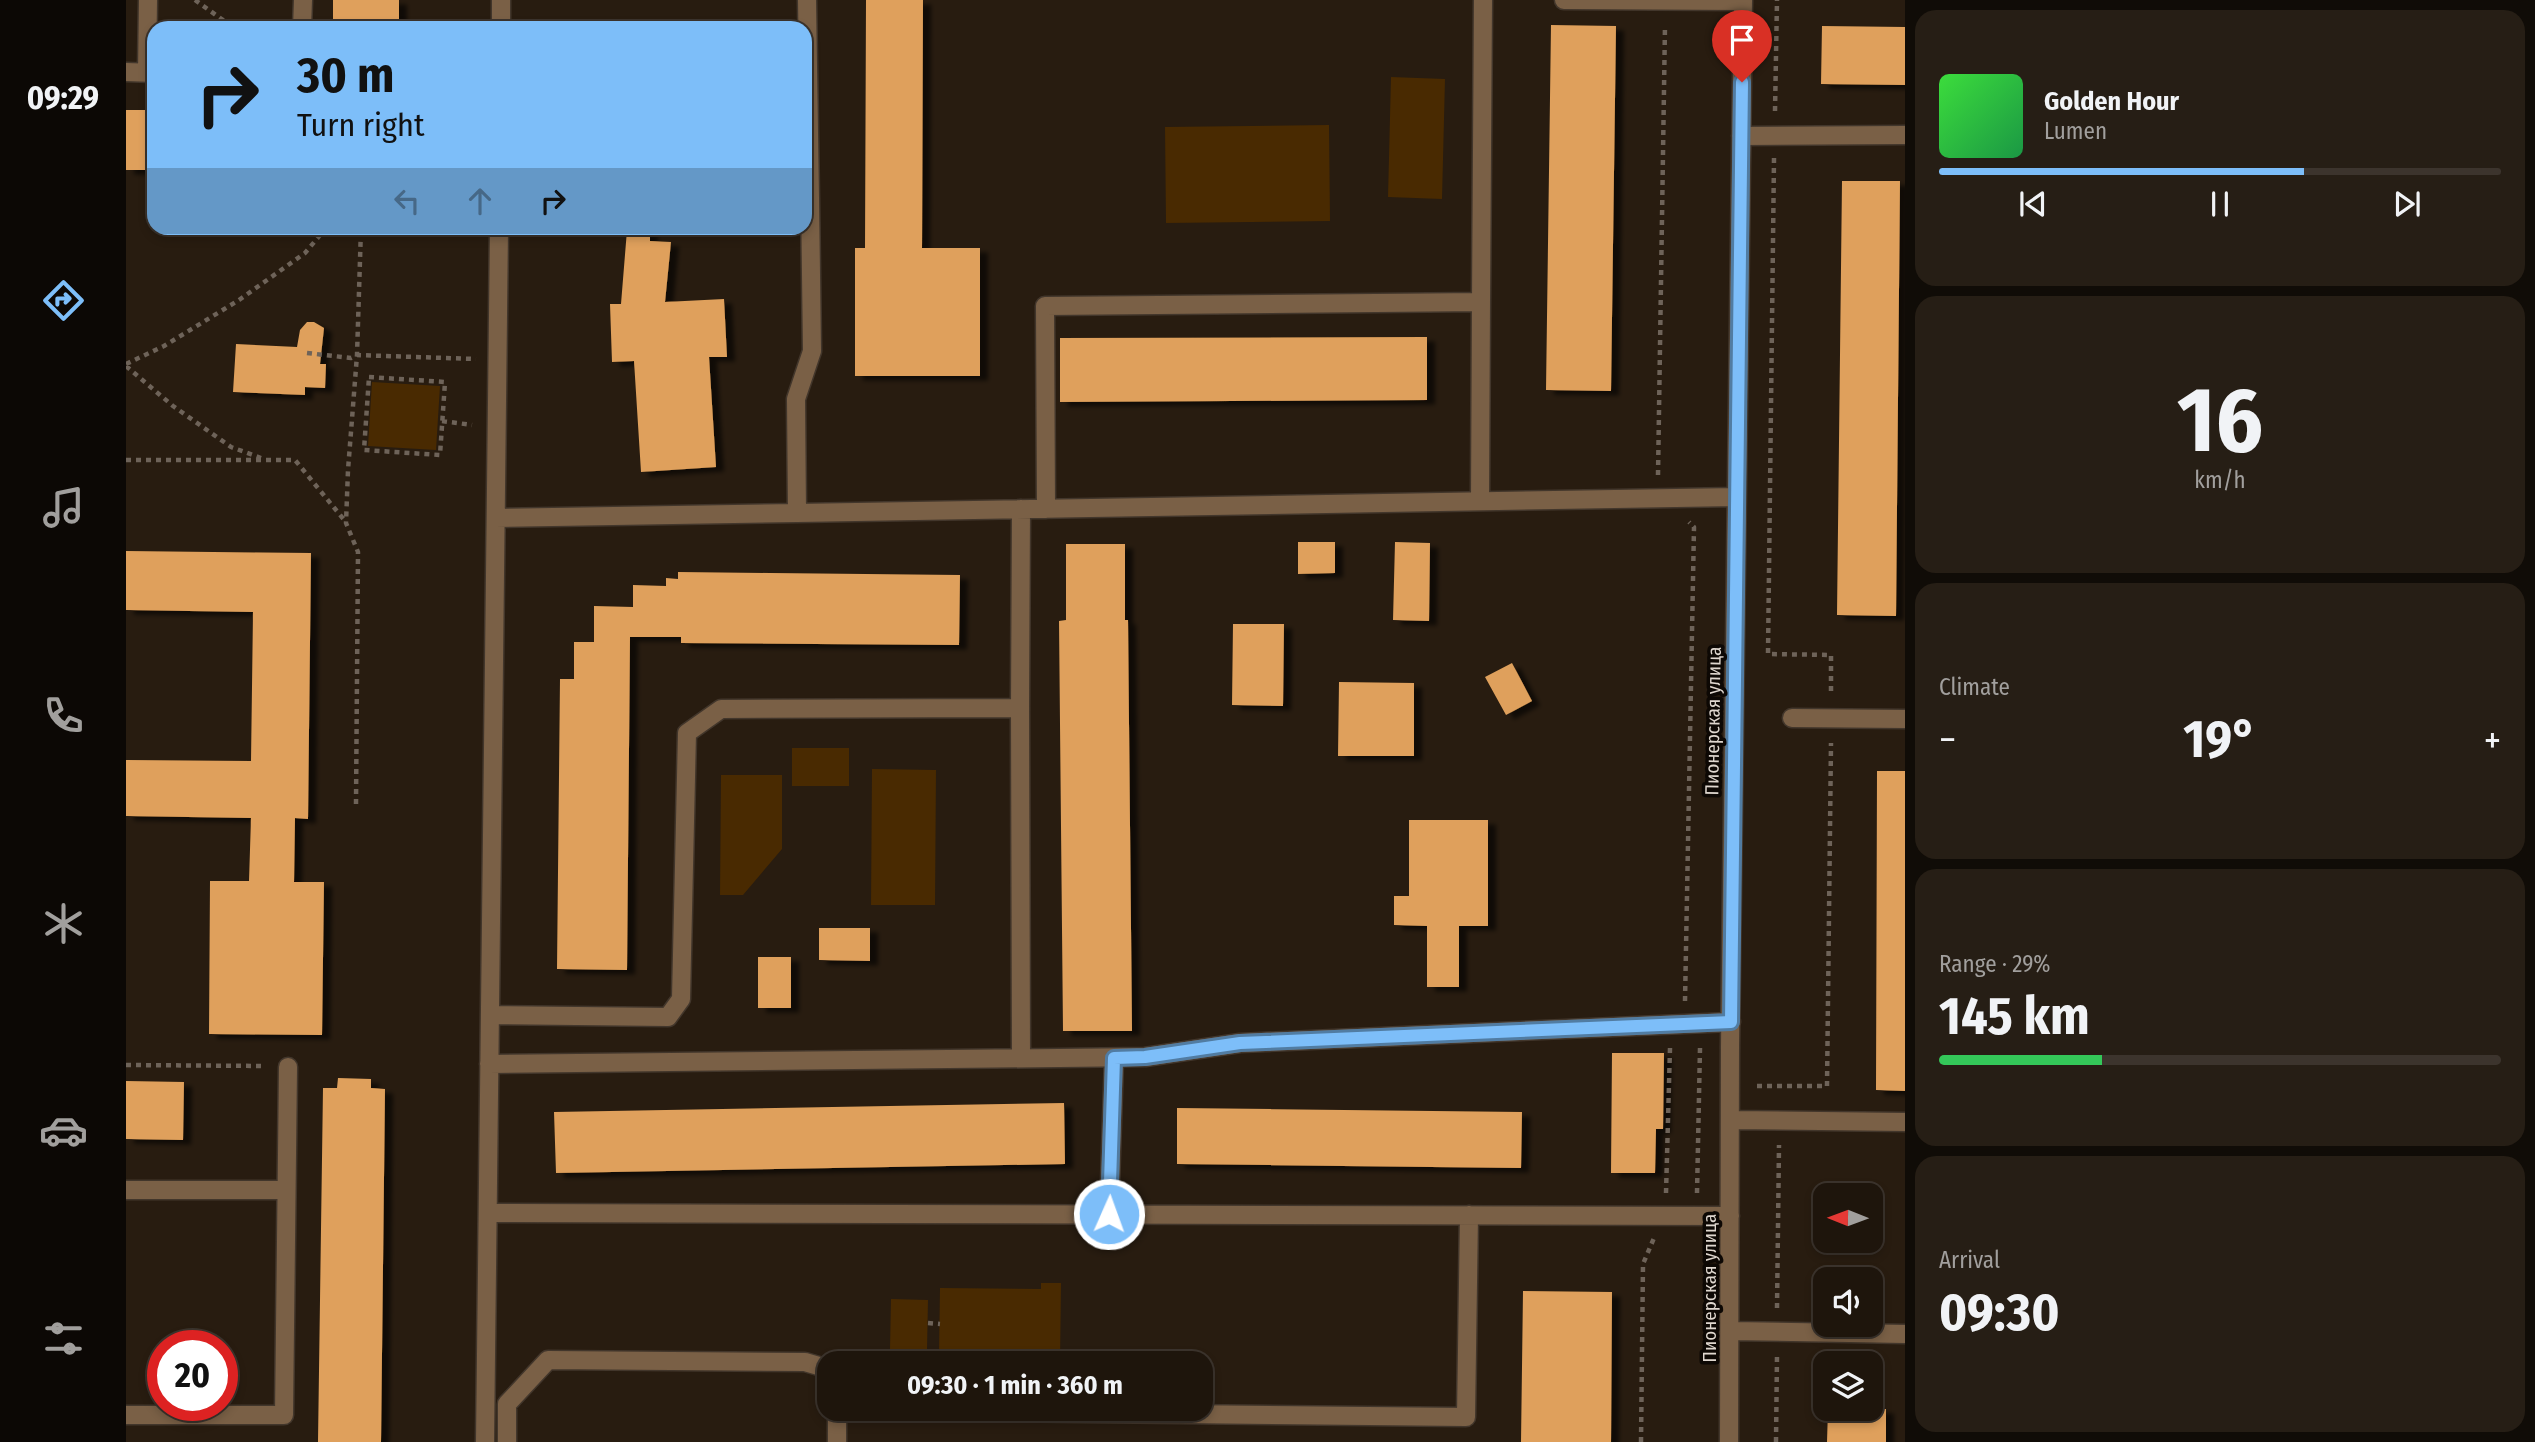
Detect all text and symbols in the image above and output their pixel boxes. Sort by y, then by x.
pin [1712,10,1772,82]
icon: arrive [1723,21,1761,59]
text: 30 m [297,46,395,105]
icon: right [182,49,273,140]
text: 09:29 [27,79,99,117]
text: Golden Hour [2044,86,2179,117]
text: Turn right [297,106,424,144]
text: Lumen [2044,117,2107,145]
icon: left [388,182,426,220]
icon: ahead [461,182,499,220]
icon: right [534,182,572,220]
icon: previous [2014,185,2052,223]
icon: pause [2201,185,2239,223]
icon: next [2388,185,2426,223]
icon: directions [39,276,88,325]
text: 16 [2177,366,2263,475]
text: km/h [2194,466,2246,494]
icon: music [39,483,88,532]
street label: Пионерская улица [1700,646,1726,796]
text: Climate [1939,673,2010,701]
icon: phone [39,691,88,740]
text: 19° [2183,708,2257,771]
text: − [1939,717,1956,763]
text: + [2484,717,2501,763]
icon: climate [39,899,88,948]
text: Range · 29% [1939,950,2051,978]
text: 145 km [1939,985,2090,1048]
icon: car [39,1106,88,1155]
position arrow [1072,1177,1146,1251]
north arrow [1813,1183,1883,1253]
map controls [1813,1183,1883,1421]
street label: Пионерская улица [1698,1214,1721,1362]
text: Arrival [1939,1246,2000,1274]
button: sound [1813,1267,1883,1337]
text: 09:30 [1939,1281,2060,1344]
icon: filters [39,1314,88,1363]
speed limit sign: 20 [147,1330,238,1421]
button: layers [1813,1351,1883,1421]
text: 09:30 · 1 min · 360 m [907,1370,1123,1401]

